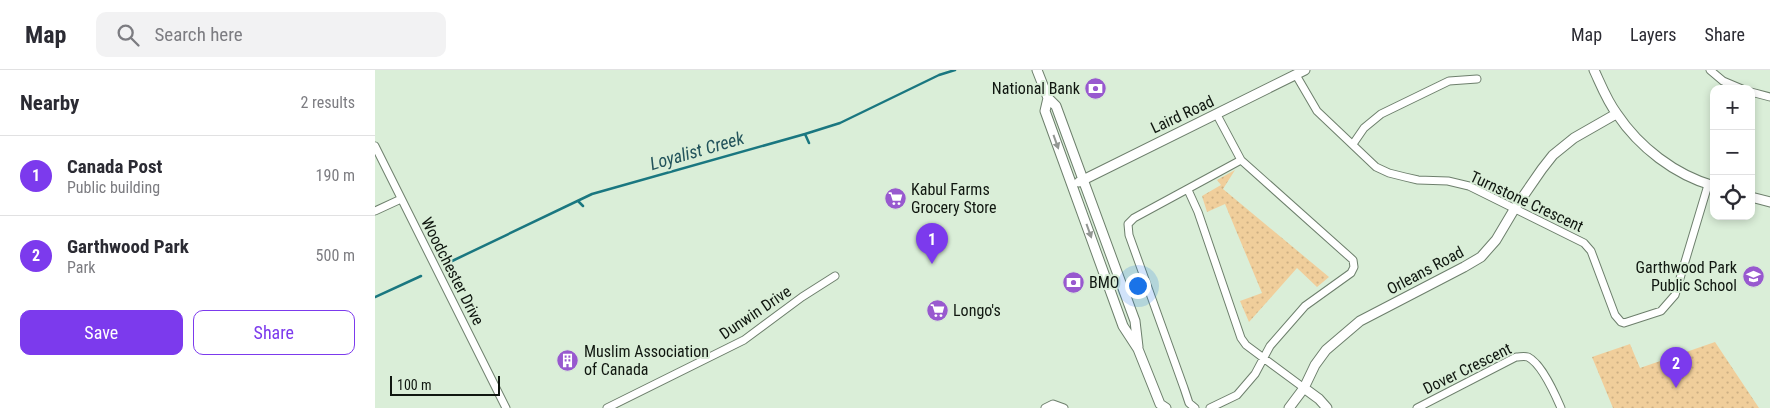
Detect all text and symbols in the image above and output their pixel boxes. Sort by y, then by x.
search box [96,12,446,57]
text: Map [25,21,66,49]
icon: search [114,21,142,49]
text: Search here [154,23,243,46]
text: Map [1571,24,1602,45]
text: Layers [1630,24,1677,45]
text: Share [1705,24,1745,45]
bank icon: National Bank [1084,76,1108,100]
place label: National Bank [992,79,1081,98]
map controls [1710,85,1755,220]
button: + [1710,85,1755,130]
text: Nearby [20,91,79,115]
street label: Laird Road [1148,92,1217,137]
text: 2 results [300,93,355,112]
water label: Loyalist Creek [647,127,747,174]
button: − [1710,130,1755,175]
one-way arrow [1052,135,1060,150]
text: Canada Post [67,155,162,178]
text: 1 [32,166,40,185]
text: 190 m [316,166,355,185]
street label: Turnstone Crescent [1467,167,1587,236]
button: locate [1710,175,1755,220]
text: Public building [67,178,160,197]
place label: Kabul Farms Grocery Store [911,180,997,217]
supermarket icon: Kabul Farms Grocery Store [883,186,907,210]
street label: Woodchester Drive [417,214,488,328]
pin: 1 [916,223,948,264]
one-way arrow [1086,224,1093,239]
text: Garthwood Park [67,235,189,258]
street label: Orleans Road [1384,242,1467,299]
text: 2 [32,246,40,265]
text: 500 m [316,246,355,265]
text: Park [67,258,96,277]
place label: Garthwood Park Public School [1636,258,1738,295]
school or university icon: Garthwood Park Public School [1741,264,1765,288]
bank icon: BMO [1061,270,1085,294]
place label: BMO [1089,273,1119,292]
your location [1125,273,1151,299]
street label: Dunwin Drive [716,282,795,343]
supermarket icon: Longo's [925,298,949,322]
place label: Longo's [953,301,1001,320]
button: Save [20,310,183,355]
button: Share [193,310,355,355]
street label: Dover Crescent [1420,339,1515,398]
place label: Muslim Association of Canada [584,342,709,379]
pin: 2 [1660,347,1692,388]
building icon: Muslim Association of Canada [556,348,580,372]
scale bar [390,373,500,396]
text: 100 m [397,377,432,393]

